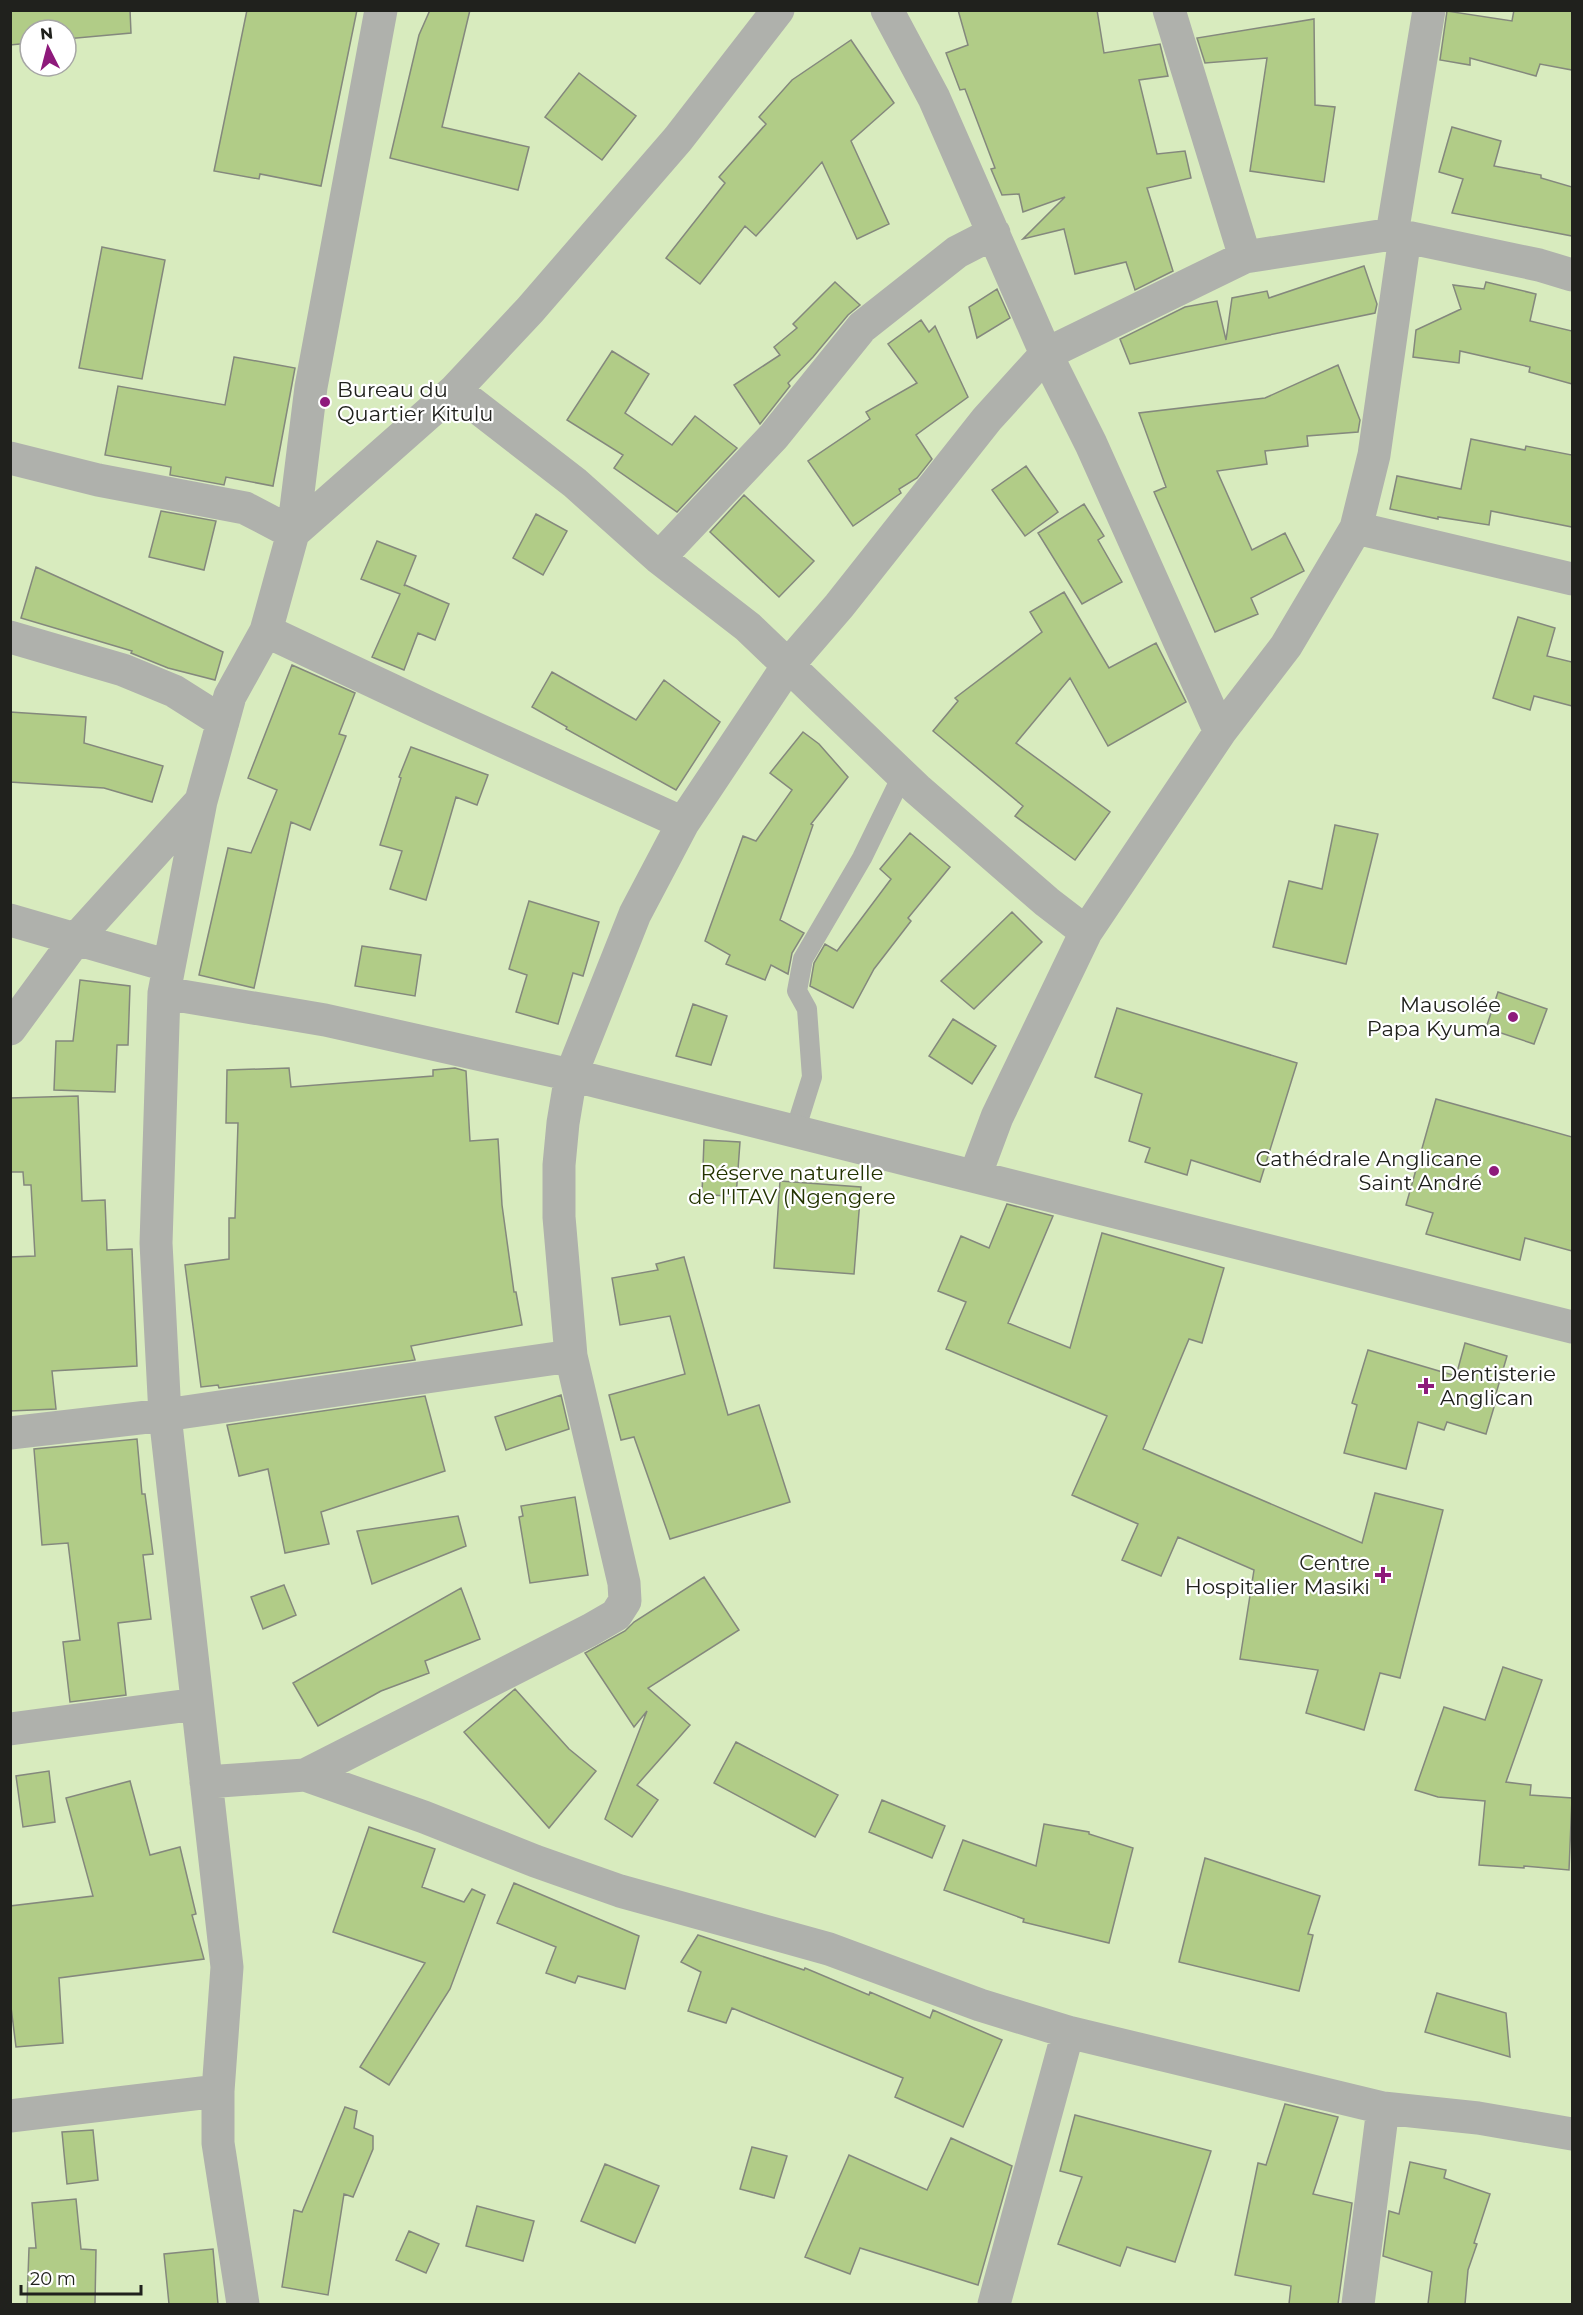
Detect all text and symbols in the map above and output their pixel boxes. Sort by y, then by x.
north arrow [18,18,78,78]
text: N [39,23,54,44]
place label: Bureau du Quartier Kitulu [337,377,493,426]
marker: Bureau du Quartier Kitulu [318,395,332,409]
place label: Mausolée Papa Kyuma [1367,992,1501,1041]
marker: Mausolée Papa Kyuma [1506,1010,1520,1024]
place label: Cathédrale Anglicane Saint André [1255,1146,1482,1195]
park label: Réserve naturelle de l'ITAV (Ngengere [688,1160,896,1209]
marker: Cathédrale Anglicane Saint André [1487,1164,1501,1178]
place label: Dentisterie Anglican [1440,1361,1556,1410]
marker: Dentisterie Anglican [1417,1377,1435,1395]
place label: Centre Hospitalier Masiki [1185,1550,1370,1599]
marker: Centre Hospitalier Masiki [1374,1566,1392,1584]
scale bar [21,2258,141,2296]
text: 20 m [30,2268,76,2290]

